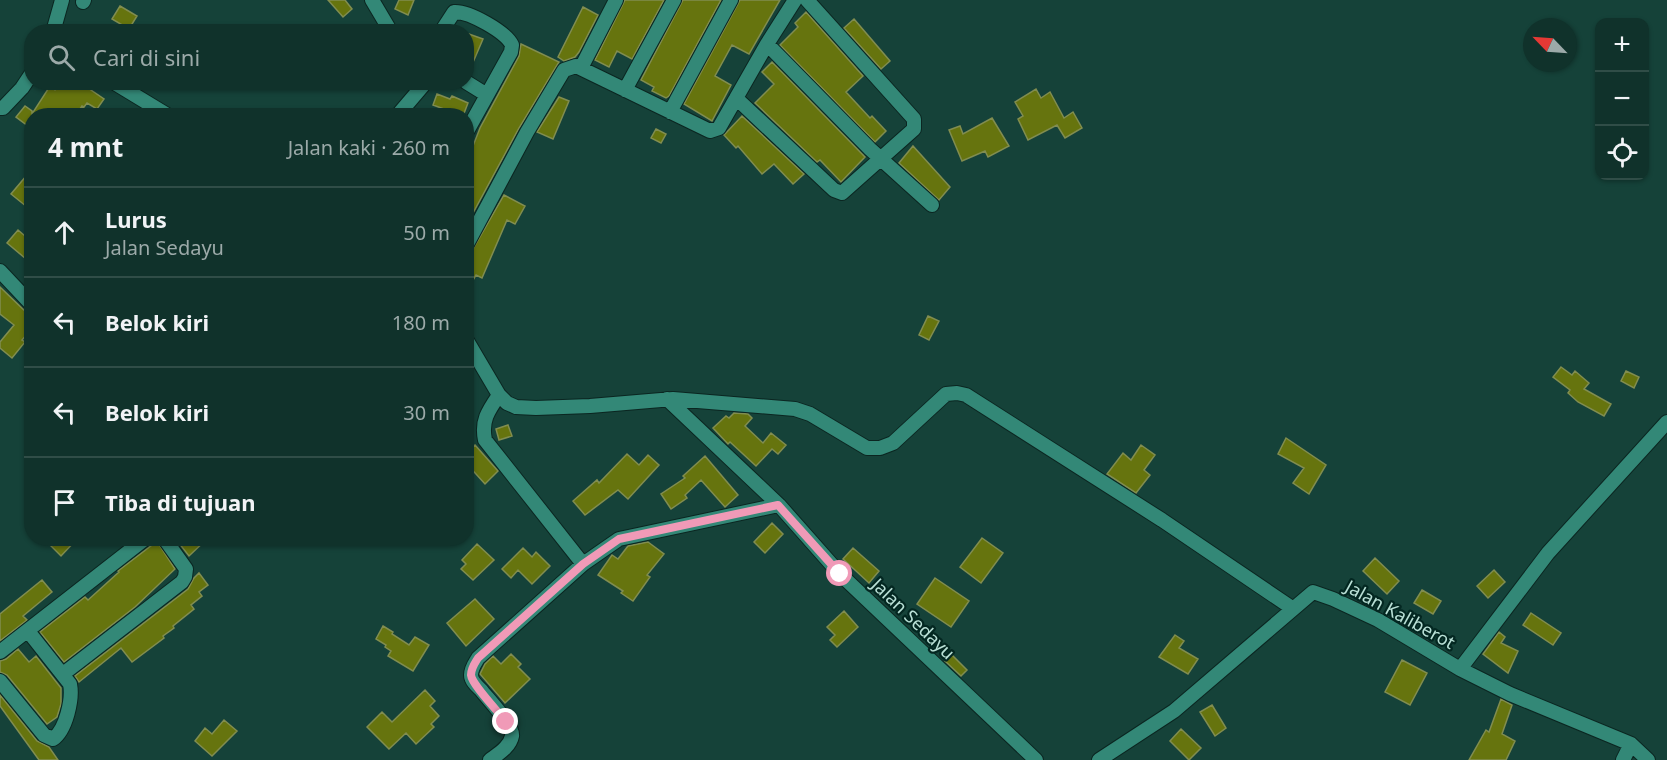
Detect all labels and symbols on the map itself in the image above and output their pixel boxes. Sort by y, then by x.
north arrow [1523,18,1577,72]
route start [826,560,852,586]
street label: Jalan Sedayu [865,571,961,664]
street label: Jalan Kaliberot [1340,573,1460,654]
route end [492,708,518,734]

